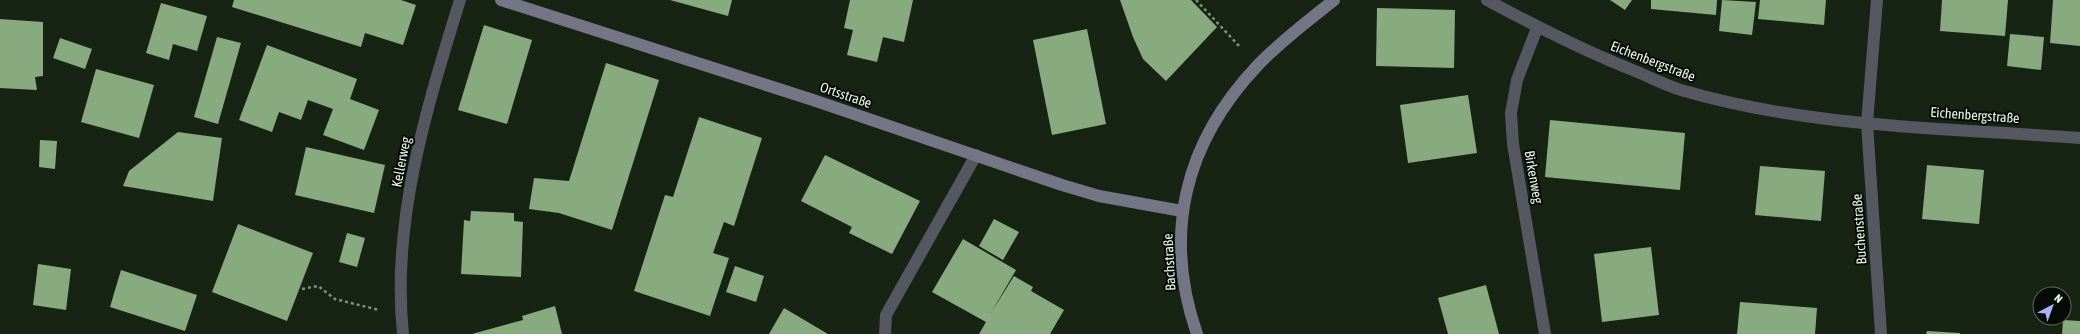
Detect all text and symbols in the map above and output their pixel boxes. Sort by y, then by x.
street label: Eichenbergstraße [1608,38,1698,84]
street label: Ortsstraße [818,79,874,111]
street label: Eichenbergstraße [1930,104,2020,126]
street label: Kellerweg [388,135,414,189]
street label: Birkenweg [1521,149,1547,205]
street label: Buchenstraße [1849,193,1869,265]
street label: Bachstraße [1160,233,1178,291]
north arrow [2032,286,2072,326]
text: N [2052,292,2065,305]

